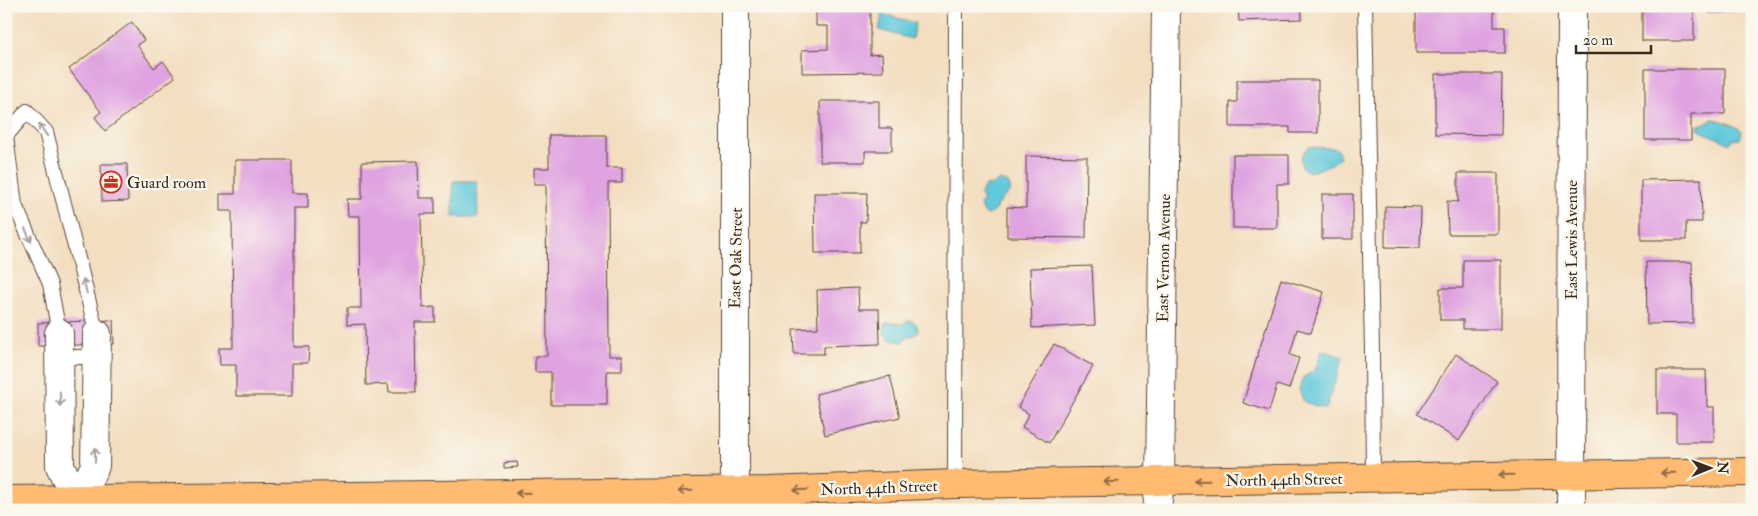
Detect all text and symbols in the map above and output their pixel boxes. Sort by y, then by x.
scale bar [1576,22,1650,54]
text: 20 m [1583,31,1613,50]
one-way arrow [38,123,48,137]
office icon: Guard room [99,170,123,194]
place label: Guard room [127,173,207,193]
street label: East Lewis Avenue [1562,180,1582,300]
street label: East Vernon Avenue [1153,193,1175,322]
street label: East Oak Street [725,207,747,309]
one-way arrow [24,227,34,242]
one-way arrow [80,279,89,295]
one-way arrow [55,390,65,407]
north arrow [1686,444,1736,494]
one-way arrow [90,448,100,464]
text: N [1714,460,1731,475]
one-way arrow [1660,468,1676,478]
street label: North 44th Street [1225,469,1343,491]
one-way arrow [1498,470,1514,480]
street label: North 44th Street [820,476,938,500]
one-way arrow [1194,476,1210,485]
one-way arrow [1103,477,1120,487]
one-way arrow [794,485,810,494]
one-way arrow [678,486,694,496]
one-way arrow [515,488,532,498]

